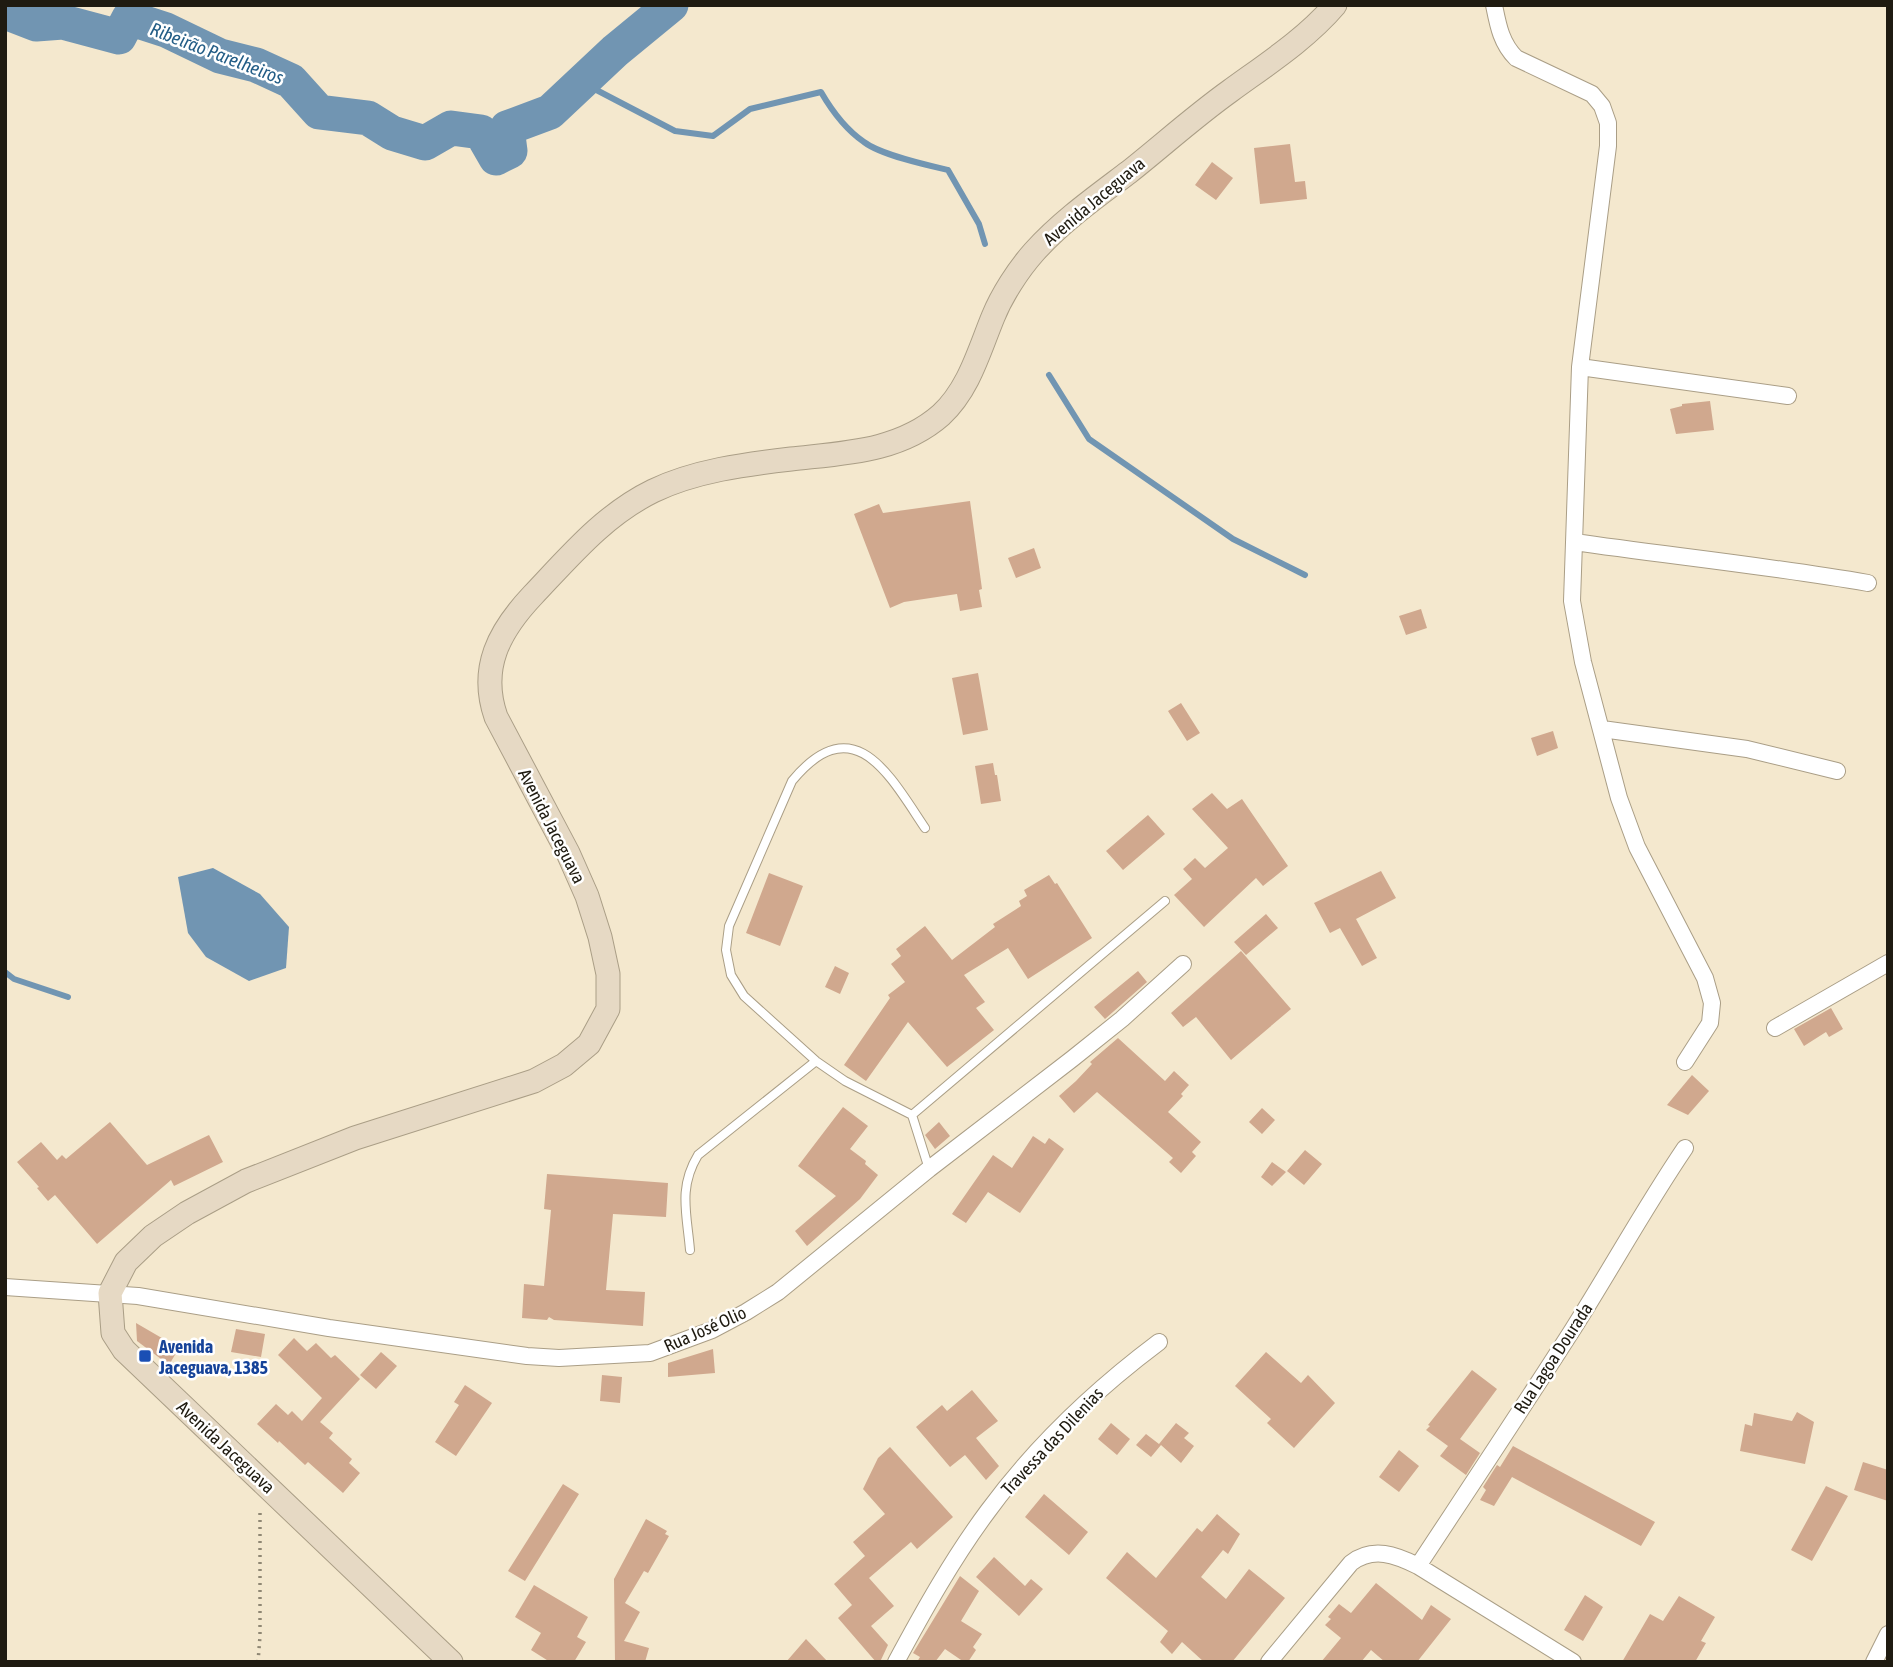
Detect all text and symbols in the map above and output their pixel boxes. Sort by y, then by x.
water label: Ribeirão Parelheiros [147,17,287,89]
street label: Avenida Jaceguava [1039,153,1149,249]
street label: Avenida Jaceguava [514,765,590,887]
street label: Rua Lagoa Dourada [1509,1299,1597,1417]
street label: Rua José Olio [661,1302,749,1356]
place label: Avenida Jaceguava, 1385 [158,1336,268,1378]
marker: Avenida Jaceguava, 1385 [137,1348,153,1364]
street label: Travessa das Dilenias [997,1383,1107,1499]
street label: Avenida Jaceguava [173,1396,279,1498]

